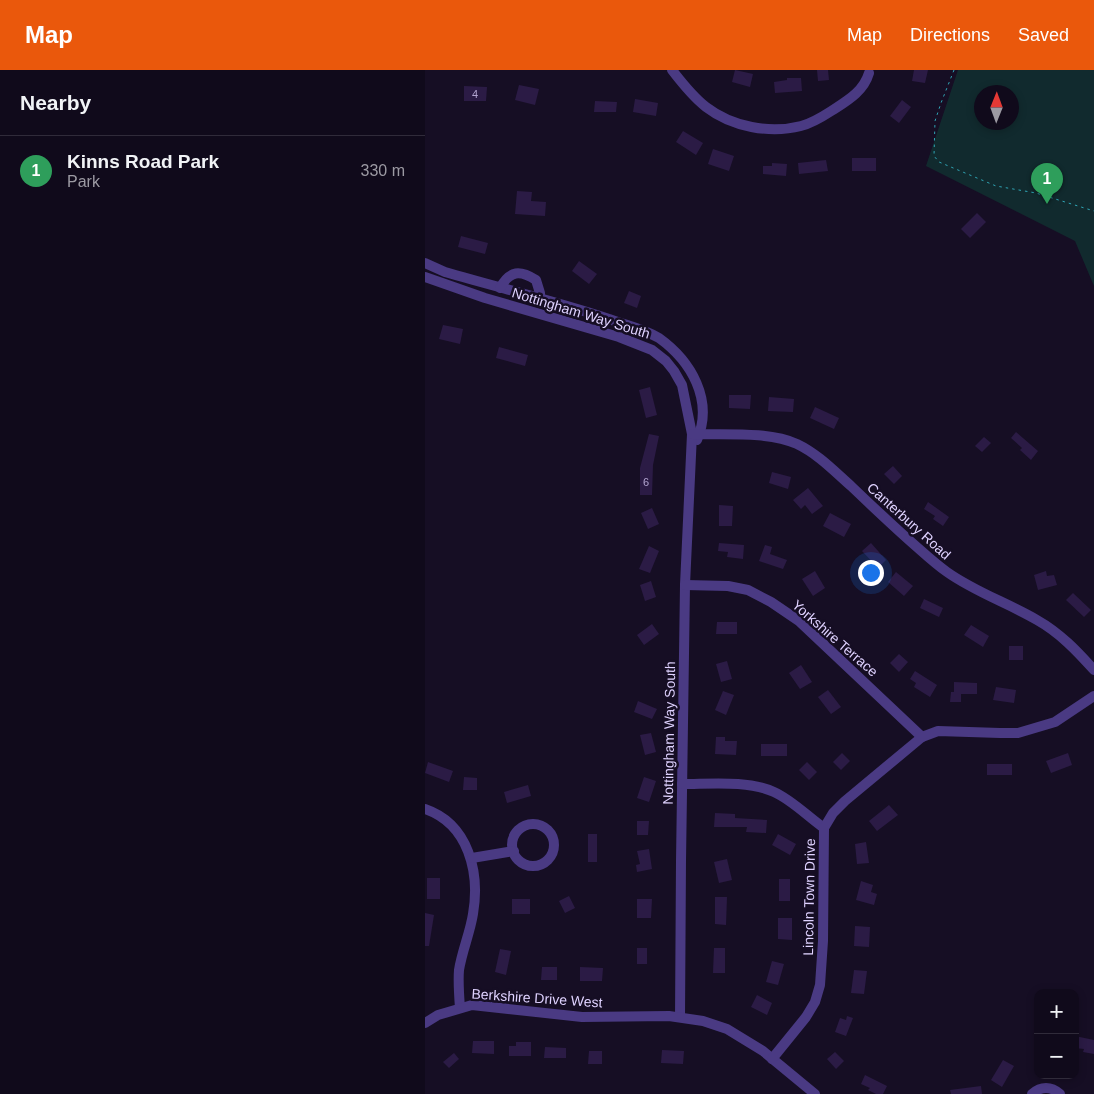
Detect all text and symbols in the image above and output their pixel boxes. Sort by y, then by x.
text: Map [25,21,73,48]
text: Map [847,25,882,45]
text: Directions [910,25,990,45]
text: Saved [1018,25,1069,45]
north arrow [974,85,1019,130]
house number: 4 [472,88,478,100]
text: Nearby [20,91,91,114]
text: Kinns Road Park [67,151,219,172]
text: 1 [32,162,40,179]
text: 330 m [361,162,405,179]
pin: 1 [1031,163,1063,204]
text: Park [67,173,100,190]
street label: Nottingham Way South [510,284,652,342]
house number: 6 [643,476,649,488]
street label: Canterbury Road [864,479,954,563]
your location [858,560,884,586]
street label: Yorkshire Terrace [789,596,881,680]
street label: Nottingham Way South [660,661,678,805]
street label: Lincoln Town Drive [800,838,818,956]
street label: Berkshire Drive West [471,985,603,1011]
map controls [1034,989,1079,1079]
button: + [1034,989,1079,1034]
button: − [1034,1034,1079,1079]

